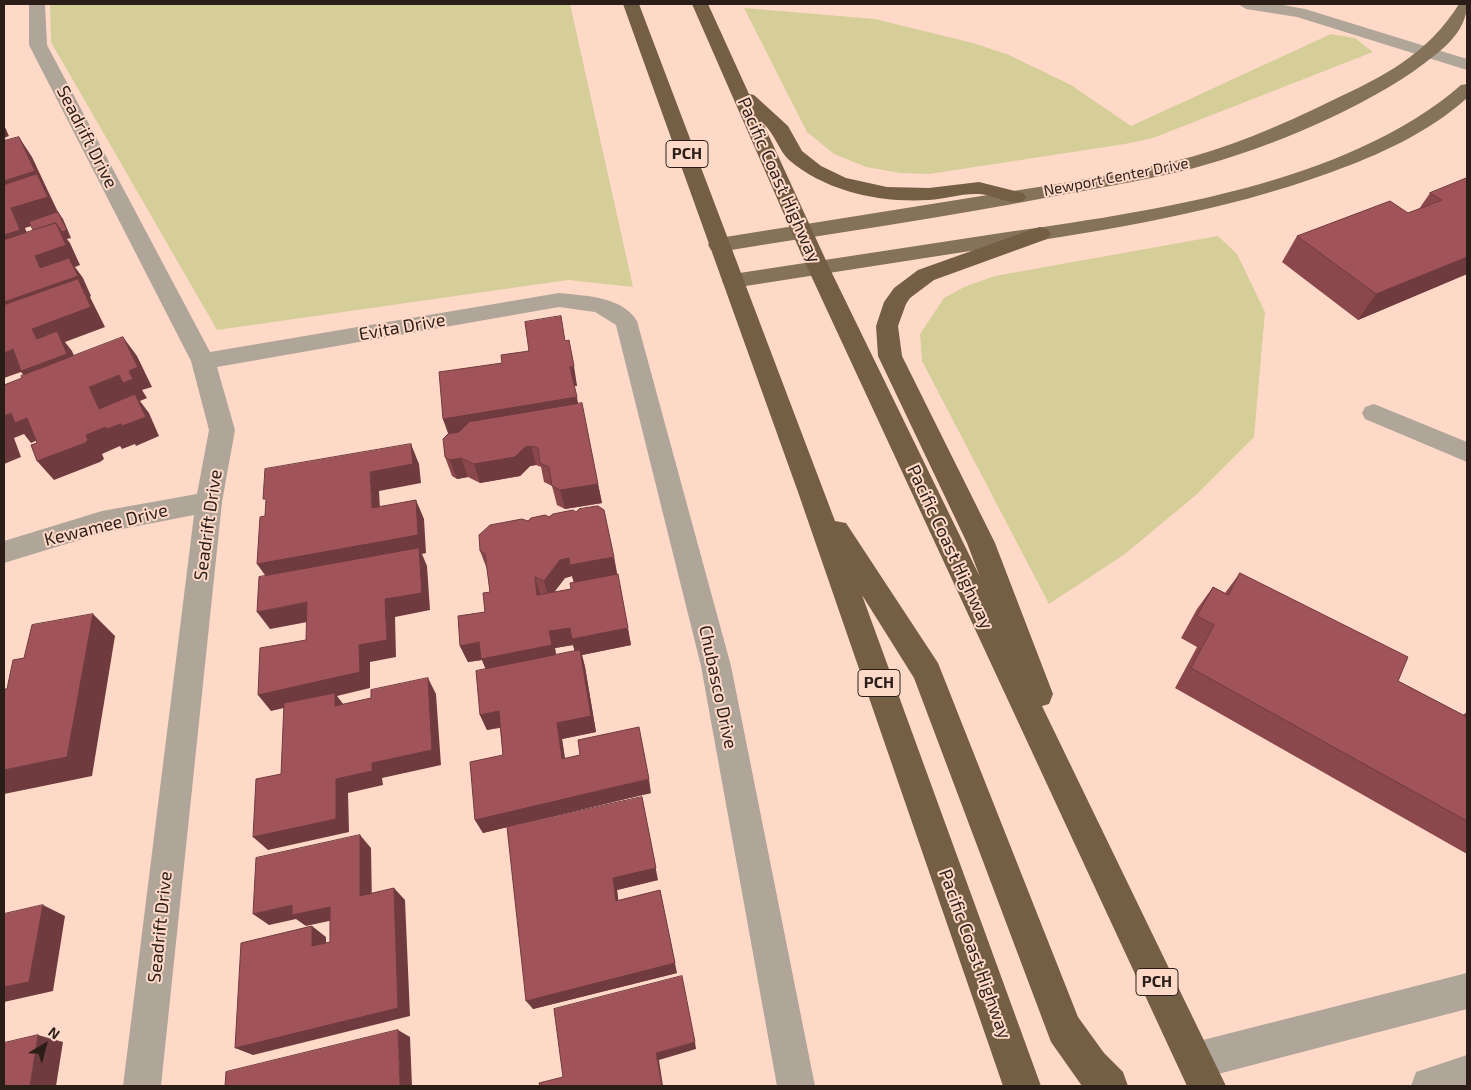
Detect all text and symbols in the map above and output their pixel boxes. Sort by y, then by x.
street label: Seadrift Drive [52,82,122,192]
street label: Pacific Coast Highway [733,94,825,266]
road number: PCH [666,140,708,168]
street label: Newport Center Drive [1042,154,1190,200]
street label: Evita Drive [357,309,447,345]
street label: Pacific Coast Highway [902,461,998,633]
street label: Seadrift Drive [190,468,226,582]
street label: Kewamee Drive [42,499,170,551]
street label: Chubasco Drive [694,623,742,751]
road number: PCH [858,670,900,696]
street label: Pacific Coast Highway [934,866,1016,1042]
street label: Seadrift Drive [143,870,177,984]
road number: PCH [1136,969,1178,996]
north arrow [20,1020,70,1070]
text: N [45,1023,63,1042]

